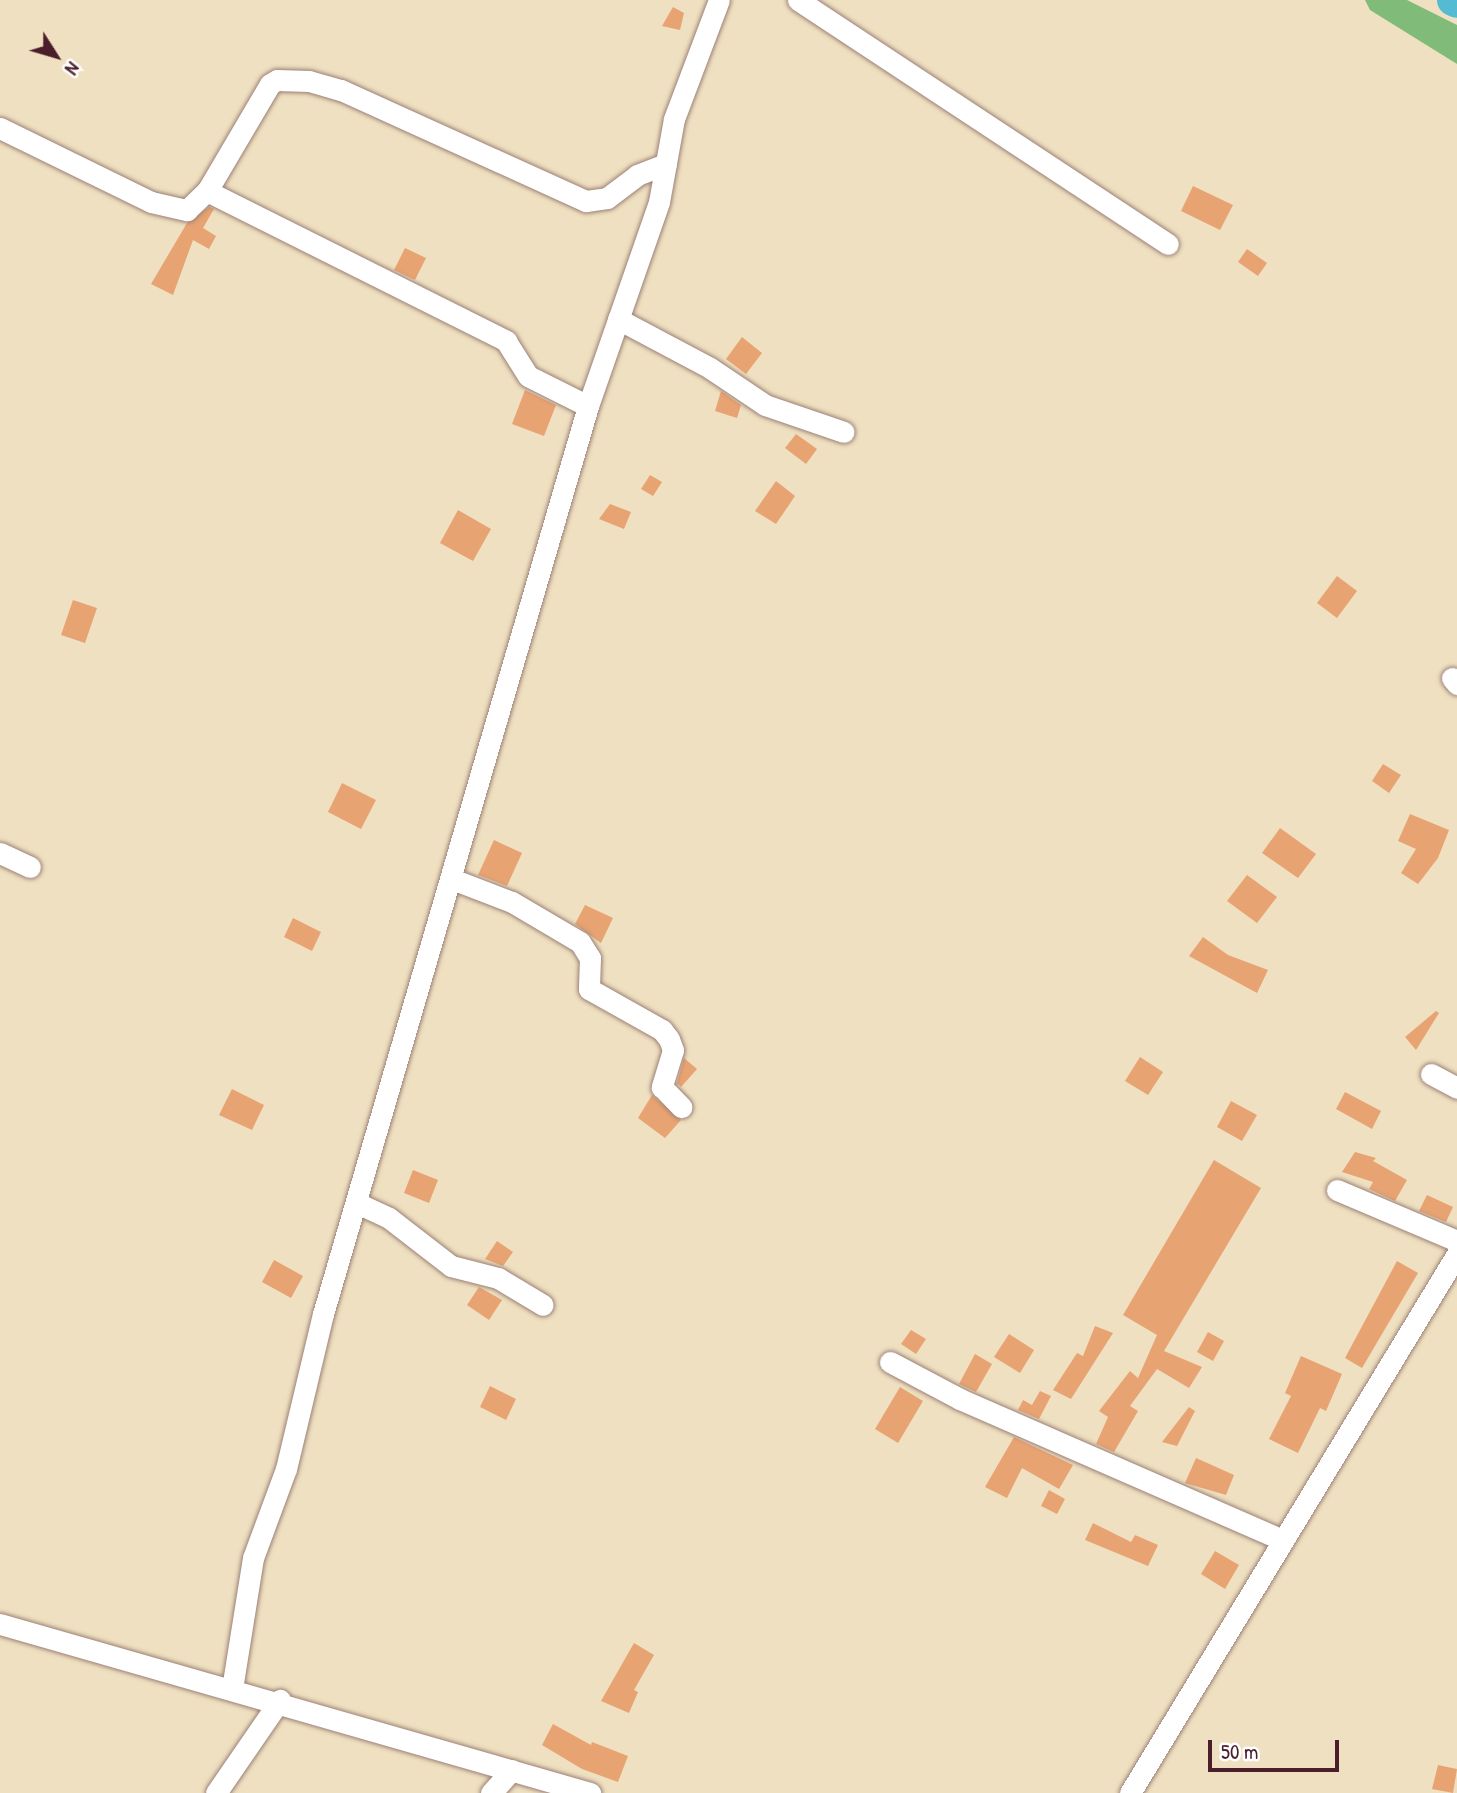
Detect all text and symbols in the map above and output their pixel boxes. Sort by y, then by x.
north arrow [21,21,91,91]
text: N [59,57,86,80]
scale bar [1212,1727,1343,1771]
text: 50 m [1221,1737,1258,1766]

